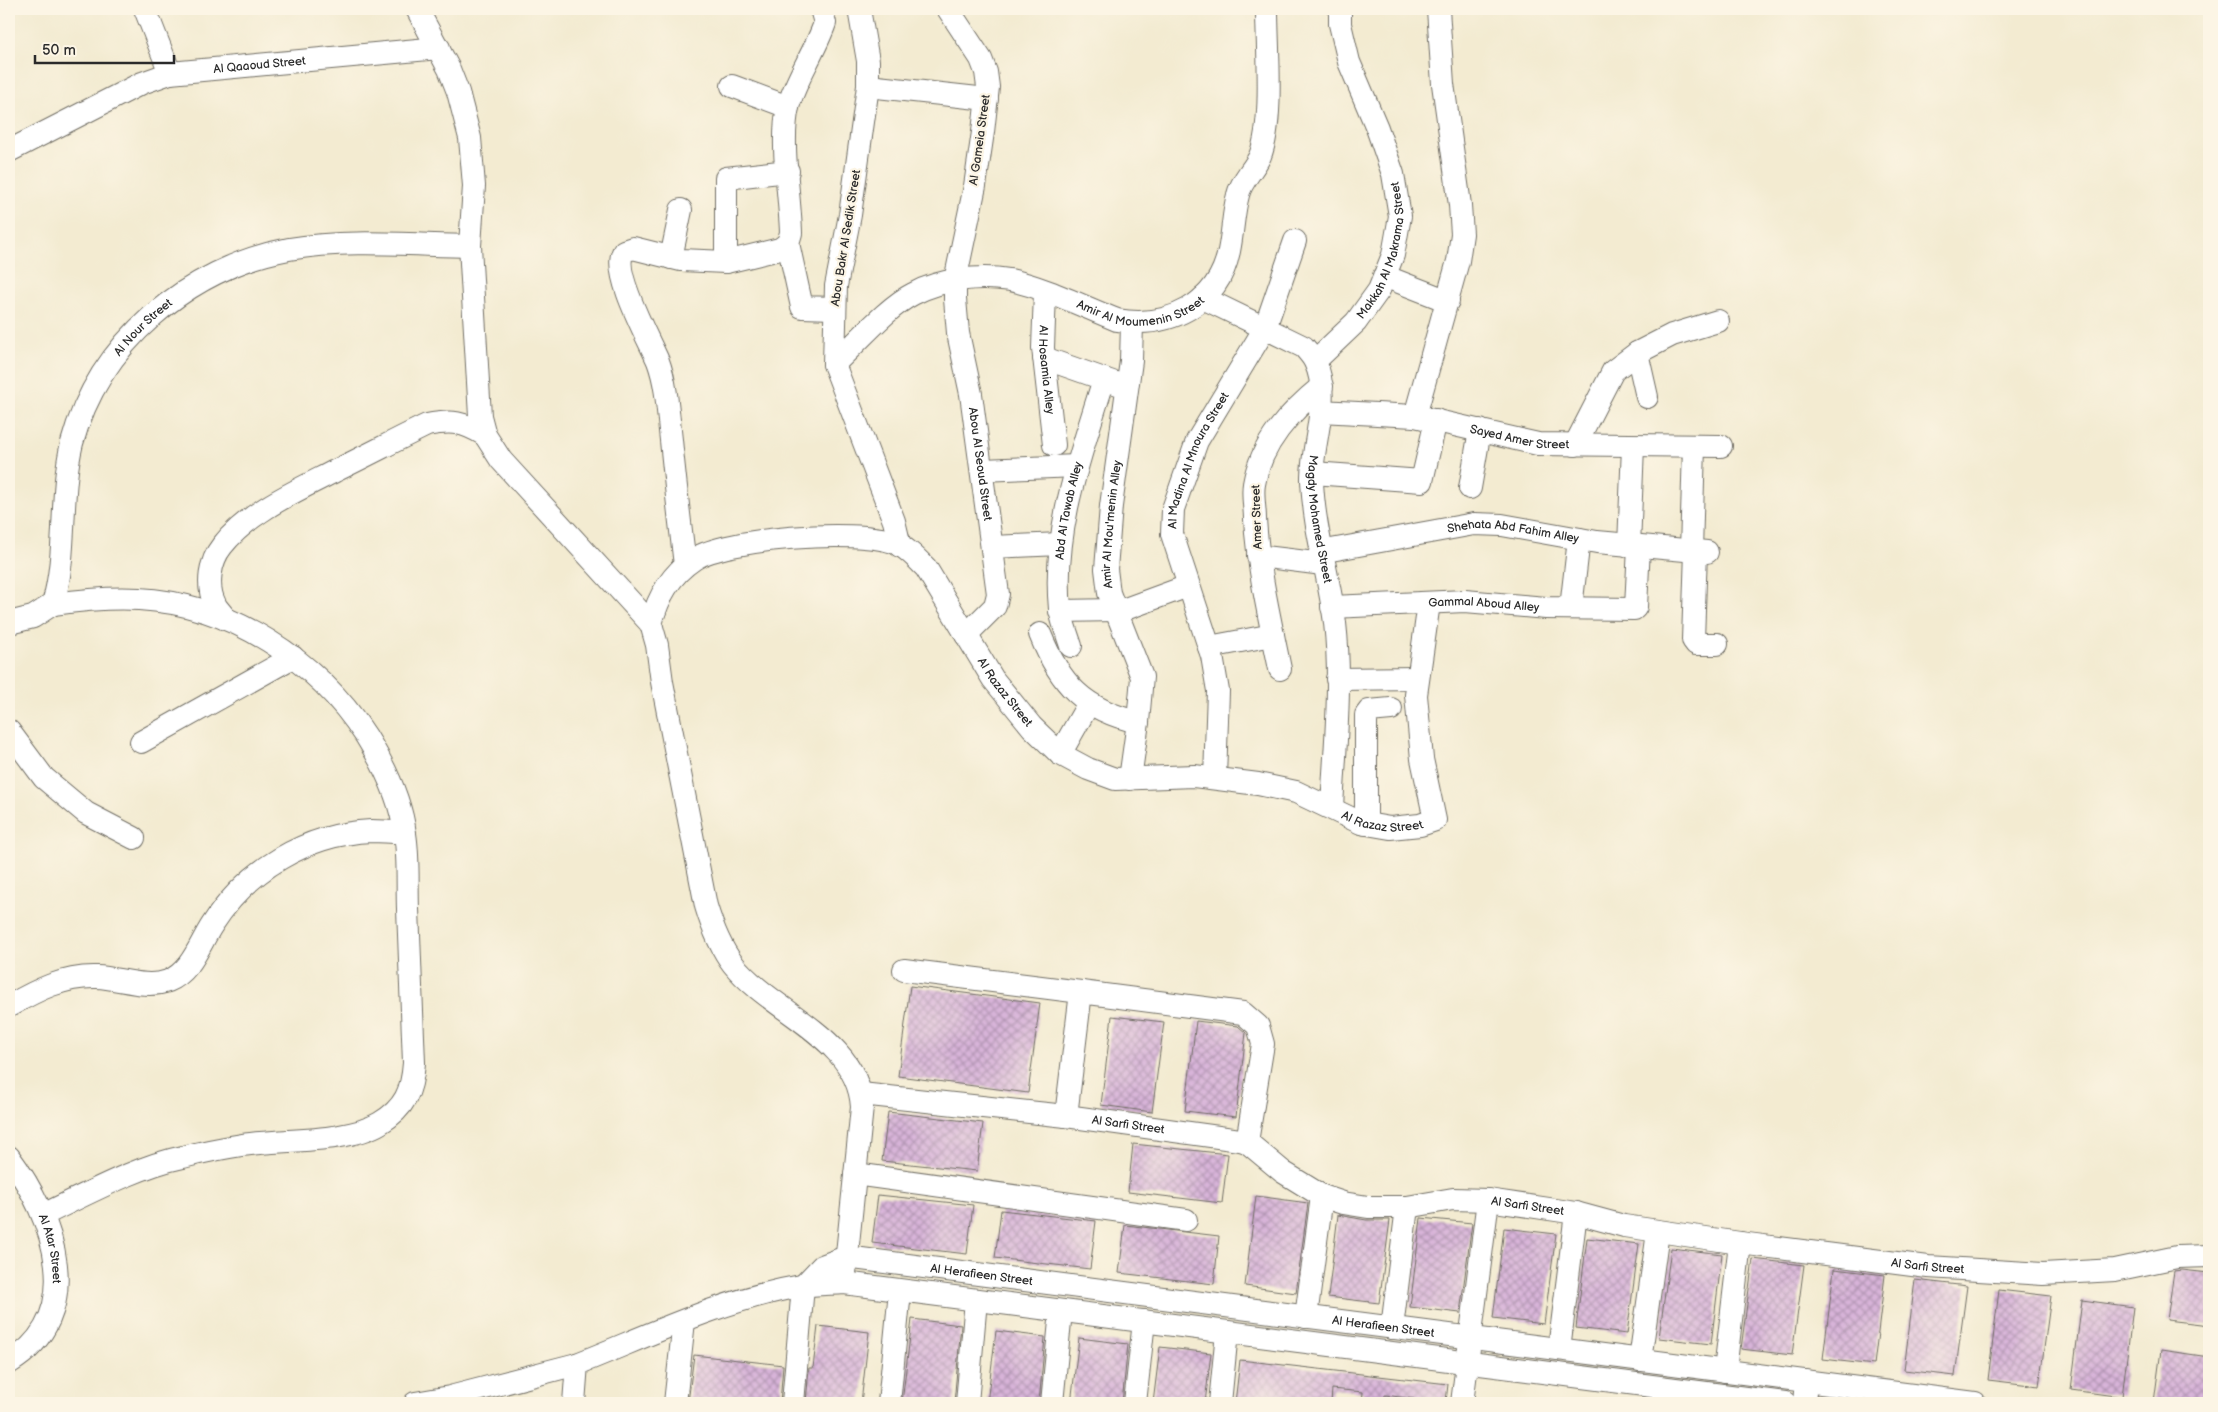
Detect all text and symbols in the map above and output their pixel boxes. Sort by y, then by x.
scale bar [35,32,174,64]
text: 50 m [42,41,76,60]
street label: Al Qaaoud Street [213,53,307,76]
street label: Al Gameia Street [966,93,994,186]
street label: Abou Bakr Al Sedik Street [828,168,864,307]
street label: Makkah Al Makrama Street [1353,181,1408,322]
street label: Amir Al Moumenin Street [1075,293,1208,329]
street label: Al Nour Street [111,295,175,359]
street label: Al Hosamia Alley [1035,325,1058,416]
street label: Al Madina Al Mnoura Street [1165,389,1232,529]
street label: Abou Al Seoud Street [965,406,996,522]
street label: Sayed Amer Street [1468,421,1570,452]
street label: Magdy Mohamed Street [1304,454,1336,585]
street label: Abd Al Tawab Alley [1052,459,1086,560]
street label: Amir Al Mou'menin Alley [1098,459,1125,590]
street label: Amer Street [1248,484,1266,550]
street label: Shehata Abd Fahim Alley [1446,516,1581,546]
street label: Gammal Aboud Alley [1428,593,1540,615]
street label: Al Razaz Street [974,655,1036,730]
street label: Al Razaz Street [1339,807,1425,835]
street label: Al Sarfi Street [1091,1112,1166,1137]
street label: Al Sarfi Street [1490,1193,1565,1219]
street label: Al Atar Street [35,1212,64,1284]
street label: Al Sarfi Street [1890,1255,1965,1277]
street label: Al Herafieen Street [930,1261,1034,1289]
street label: Al Herafieen Street [1331,1312,1436,1341]

